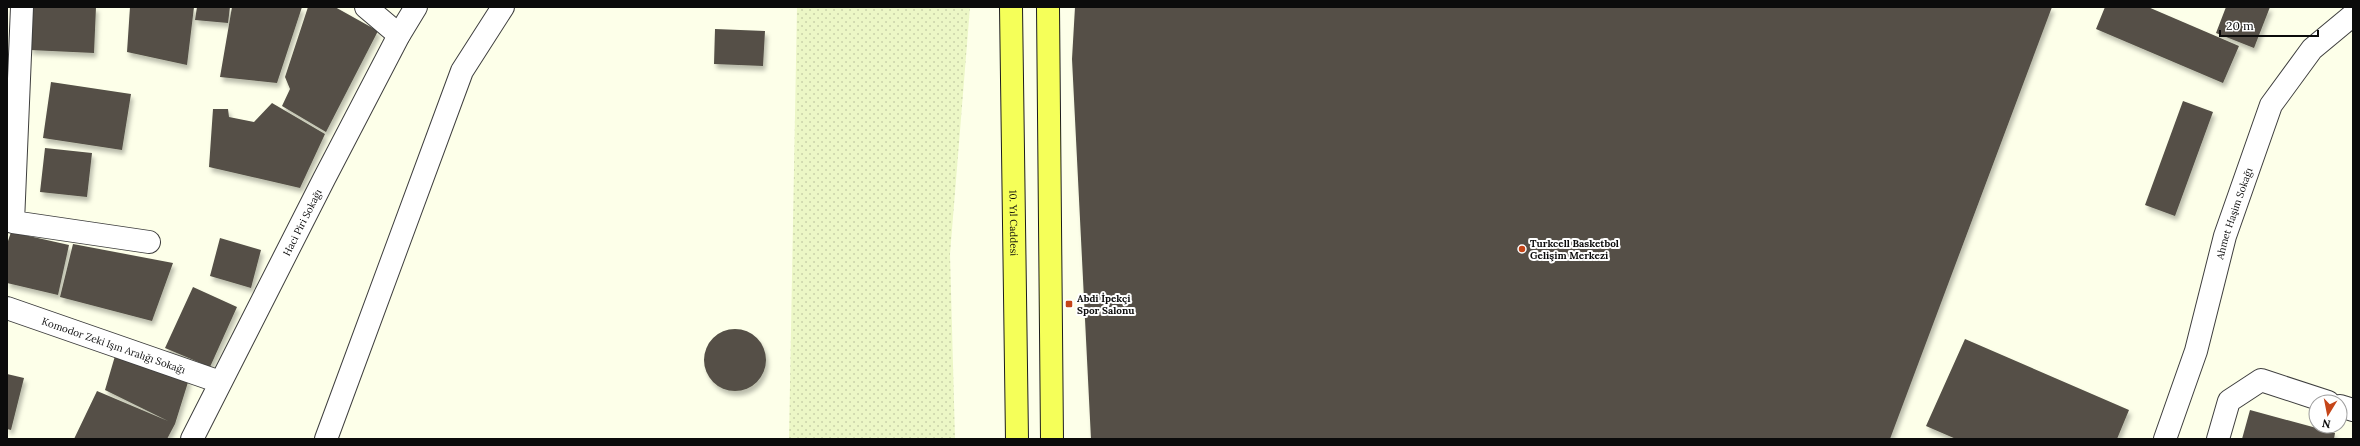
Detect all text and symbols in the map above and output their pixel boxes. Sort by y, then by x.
scale bar [2220,12,2318,38]
text: 20 m [2226,18,2254,33]
street label: Ahmet Haşim Sokağı [2213,166,2255,262]
street label: Haci Piri Sokağı [280,187,324,258]
street label: 10. Yıl Caddesi [1007,190,1021,256]
place label: Turkcell Basketbol Gelişim Merkezi [1530,237,1619,262]
marker: Turkcell Basketbol Gelişim Merkezi [1517,244,1527,254]
place label: Abdi İpekçi Spor Salonu [1077,292,1135,317]
marker: Abdi İpekçi Spor Salonu [1064,299,1074,309]
street label: Komodor Zeki Işın Aralığı Sokağı [40,314,187,376]
north arrow [2308,394,2348,434]
text: N [2320,416,2332,431]

